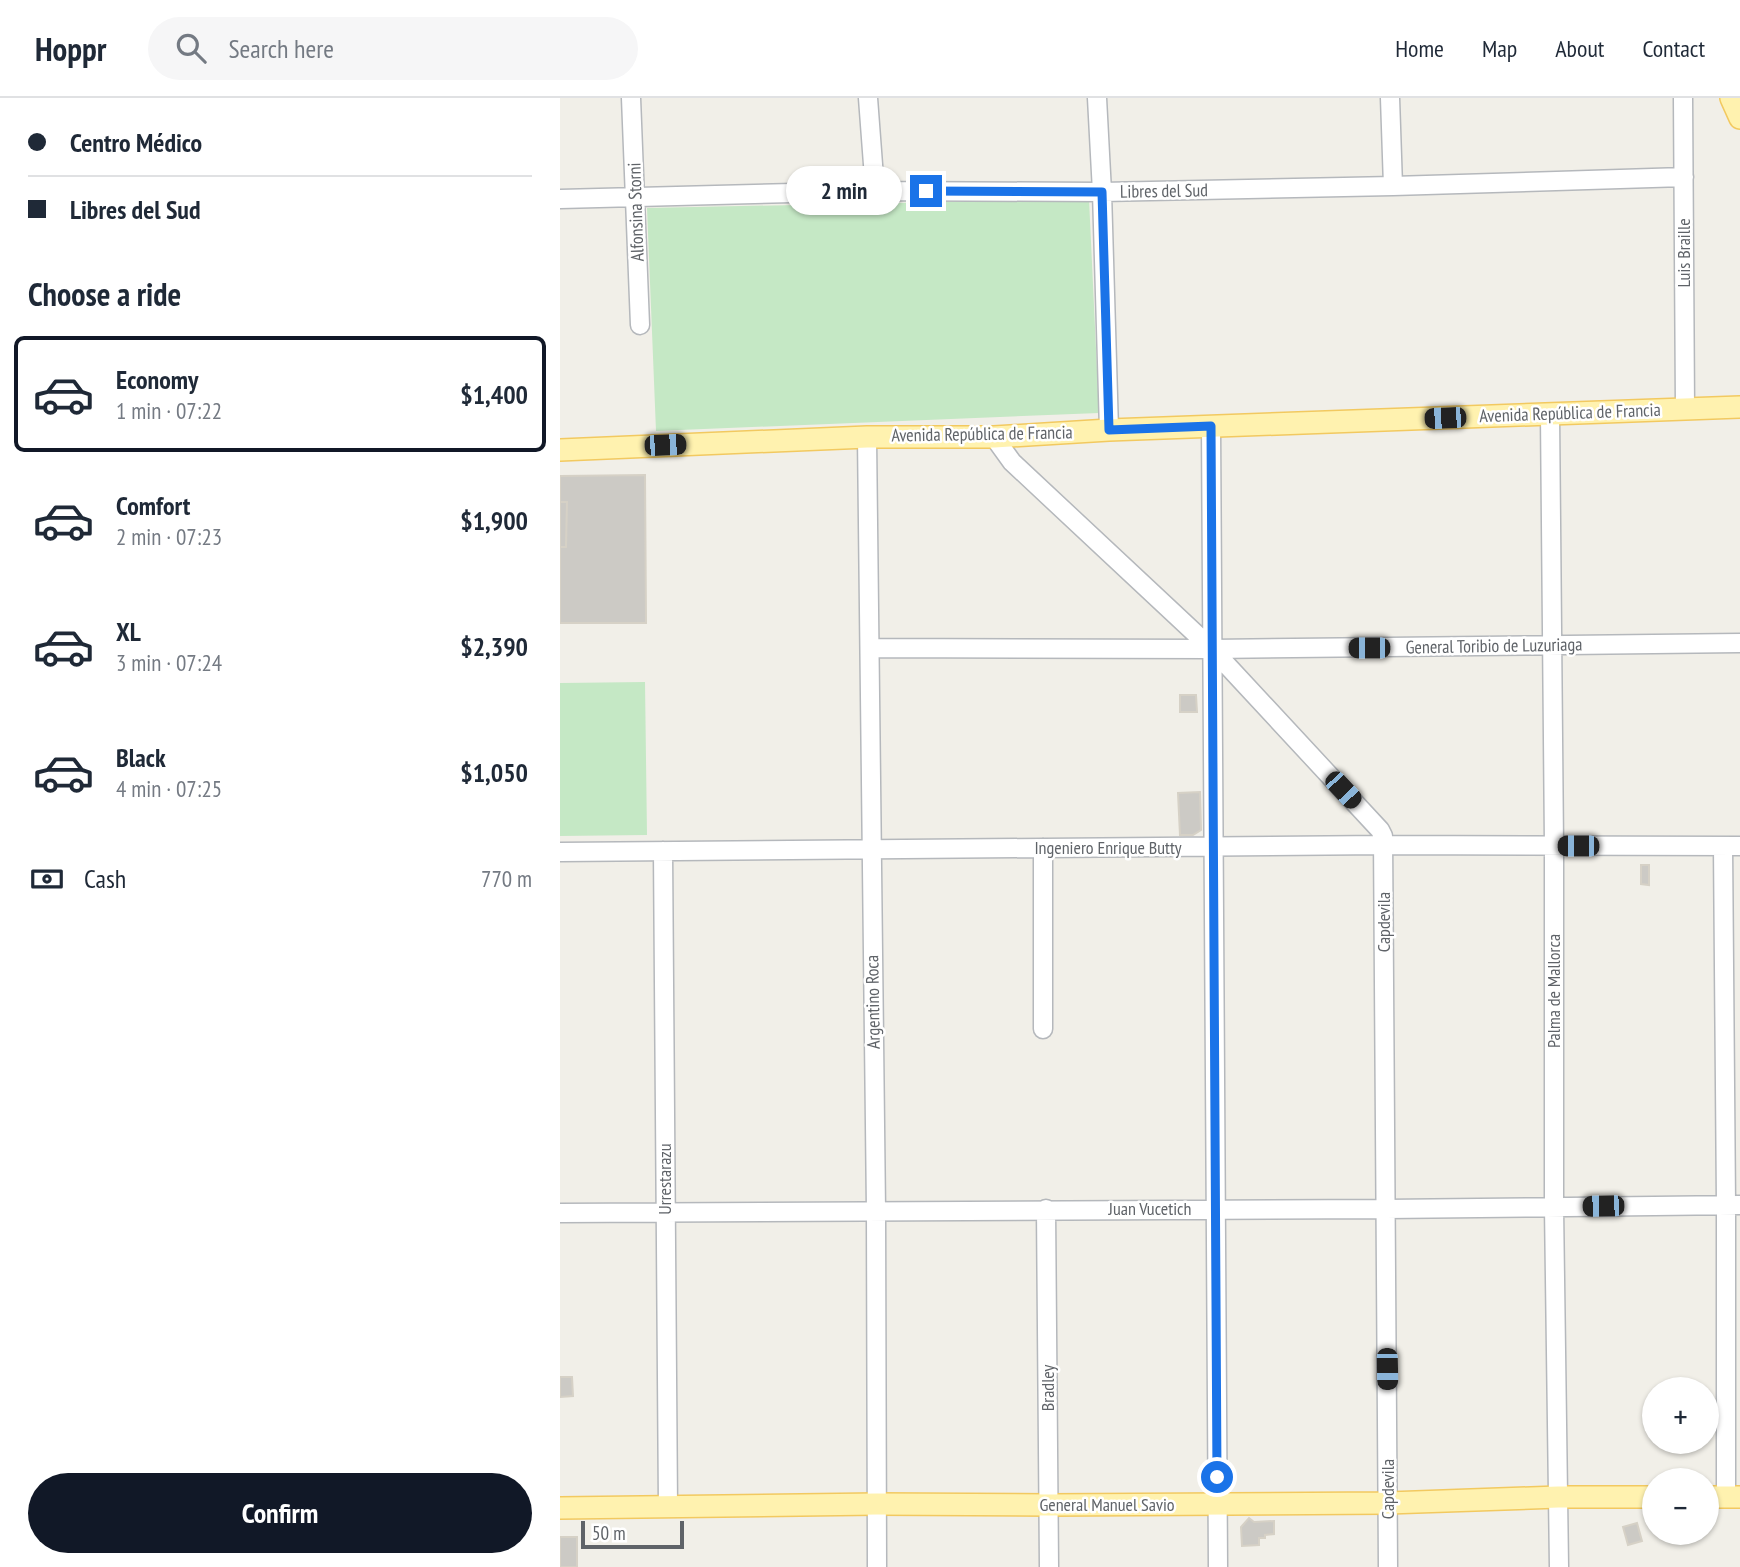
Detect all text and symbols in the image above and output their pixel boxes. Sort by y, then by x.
search box [148,17,638,80]
text: Hoppr [35,27,106,70]
icon: search [172,29,210,67]
text: Search here [228,32,334,65]
text: Home [1395,33,1444,64]
text: Map [1482,33,1517,64]
text: About [1555,33,1604,64]
text: Contact [1642,33,1705,64]
text: Centro Médico [70,126,202,159]
street label: Alfonsina Storni [622,162,649,262]
callout: 2 min [786,166,902,216]
route end [910,175,942,207]
text: 2 min [821,176,867,205]
street label: Libres del Sud [1120,178,1208,203]
text: Libres del Sud [70,193,201,226]
street label: Luis Braille [1672,218,1695,288]
text: Choose a ride [28,273,181,315]
icon: car [32,363,95,426]
text: Economy [116,363,198,396]
text: $1,400 [460,378,528,411]
text: 1 min · 07:22 [116,396,222,425]
street label: Avenida República de Francia [1479,398,1661,427]
car [1424,407,1467,429]
street label: Avenida República de Francia [891,420,1073,447]
car [644,434,687,456]
icon: car [32,489,95,552]
text: Comfort [116,489,190,522]
text: $1,900 [460,504,528,537]
text: 2 min · 07:23 [116,522,222,551]
icon: car [32,615,95,678]
text: XL [116,615,141,648]
text: $2,390 [460,630,528,663]
street label: General Toribio de Luzuriaga [1405,632,1583,659]
car [1349,638,1391,659]
text: 3 min · 07:24 [116,648,222,677]
icon: car [32,741,95,804]
text: Black [116,741,166,774]
text: $1,050 [460,756,528,789]
car [1321,767,1366,813]
text: 4 min · 07:25 [116,774,222,803]
street label: Ingeniero Enrique Butty [1034,836,1182,859]
car [1558,836,1600,857]
icon: cash [28,860,66,898]
text: Cash [84,862,126,895]
text: 770 m [481,864,532,893]
street label: Capdevila [1372,892,1395,952]
street label: Palma de Mallorca [1542,934,1565,1048]
street label: Argentino Roca [860,955,885,1049]
street label: Urrestarazu [653,1143,676,1215]
car [1582,1195,1625,1217]
street label: Juan Vucetich [1108,1197,1191,1220]
car [1377,1348,1398,1390]
street label: Bradley [1036,1365,1059,1411]
map controls [1642,1377,1719,1545]
button: + [1642,1377,1719,1454]
street label: Capdevila [1376,1459,1399,1519]
route start [1201,1461,1233,1493]
button: − [1642,1468,1719,1545]
button: Confirm [28,1473,532,1553]
street label: General Manuel Savio [1039,1493,1175,1516]
scale bar [581,1518,684,1550]
text: 50 m [592,1521,626,1545]

